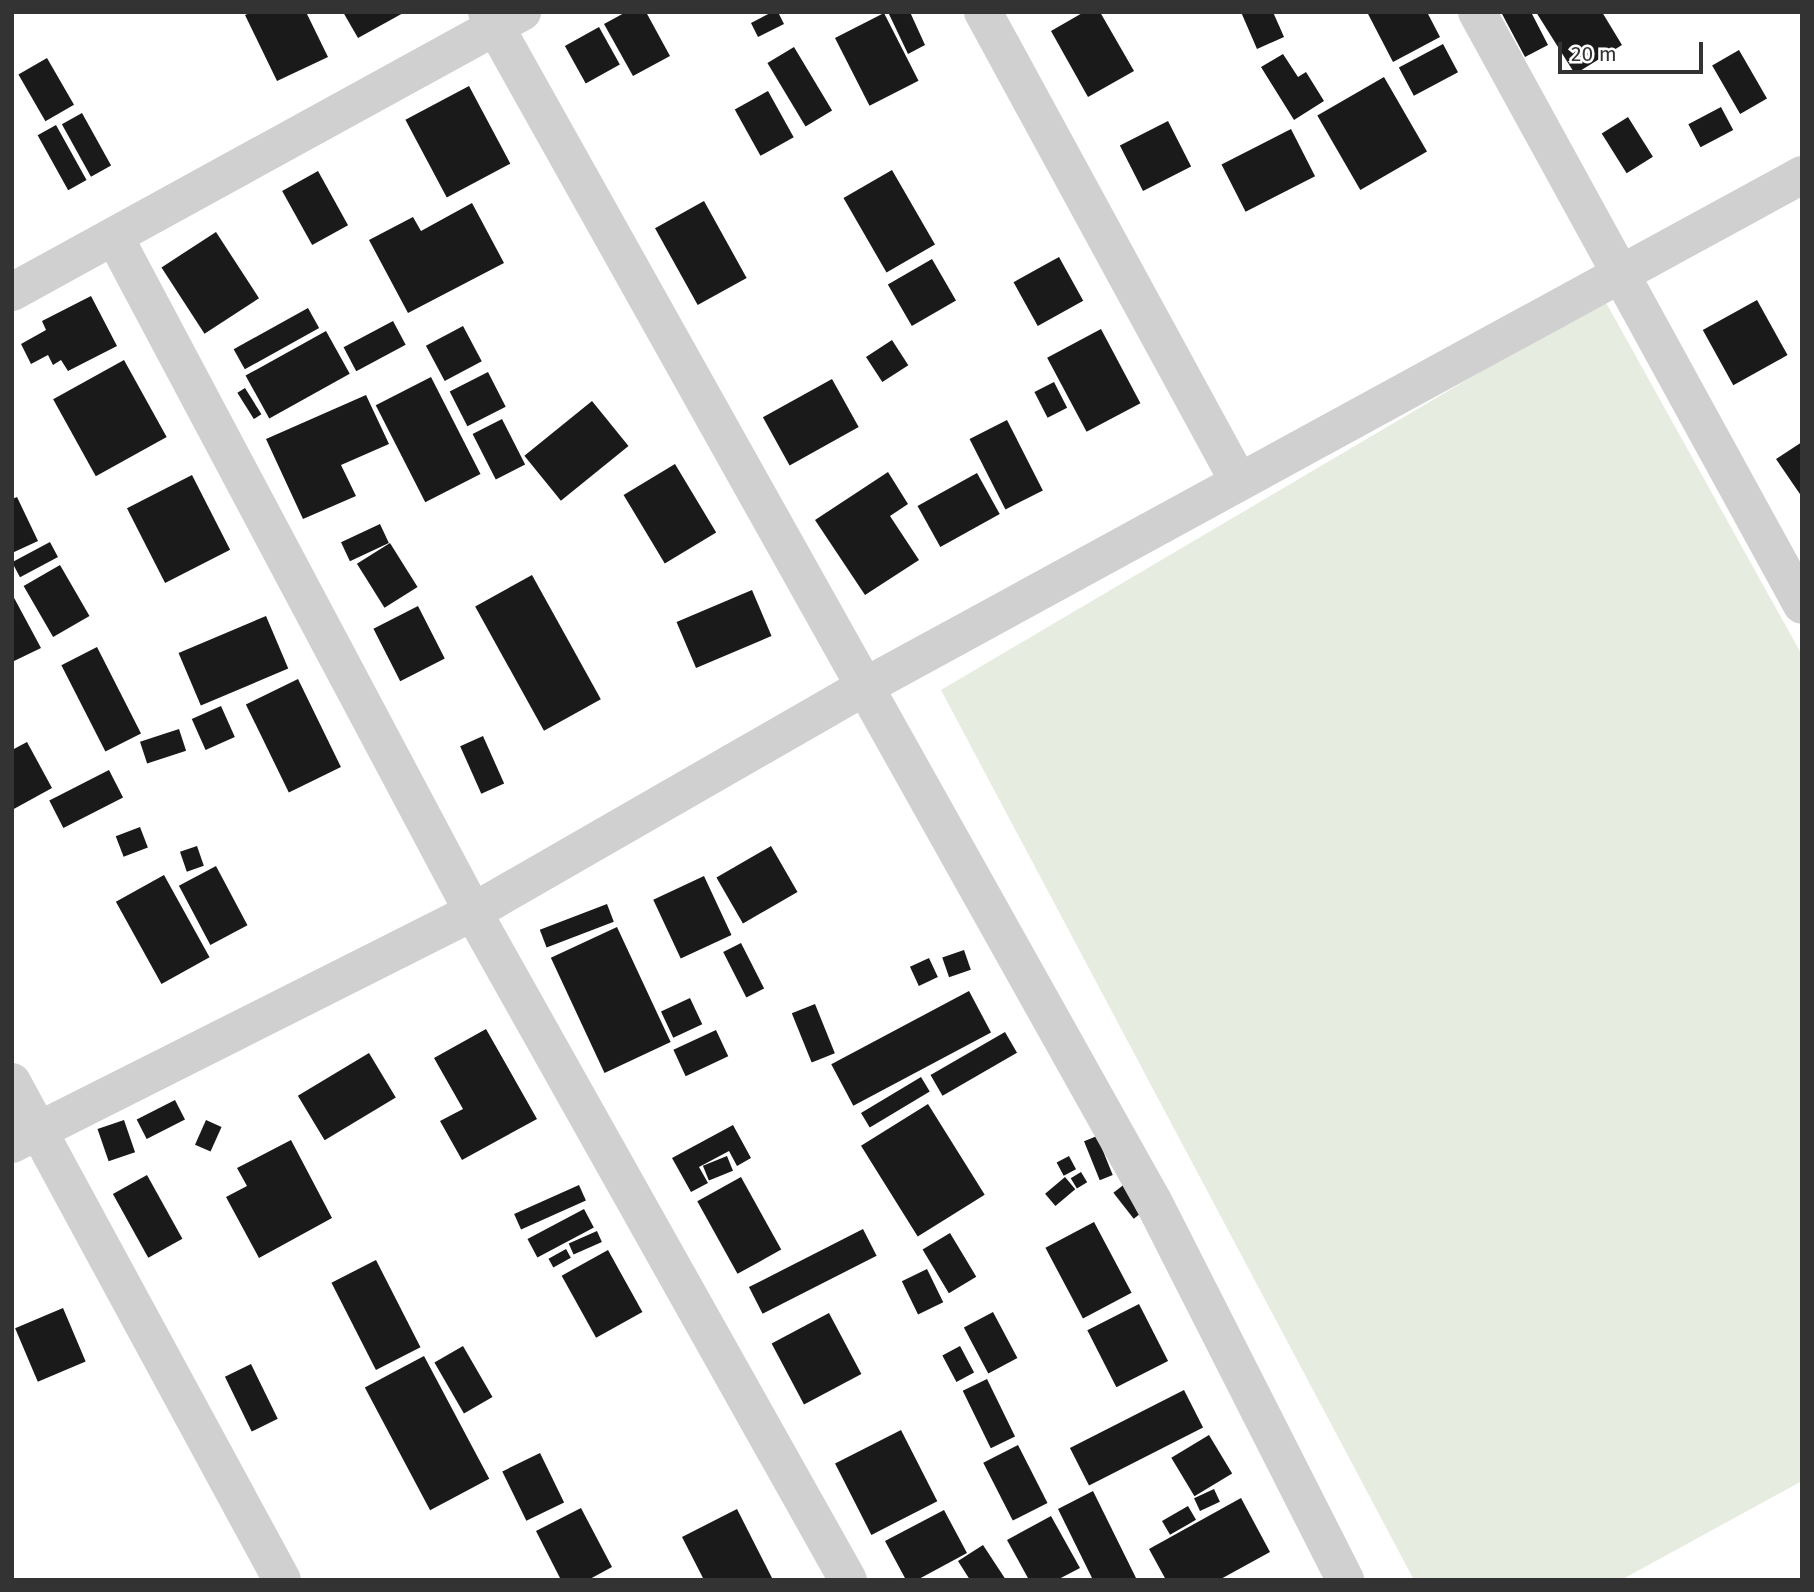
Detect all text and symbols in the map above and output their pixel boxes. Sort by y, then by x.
scale bar [1562,28,1707,72]
text: 20 m [1571,41,1617,67]

